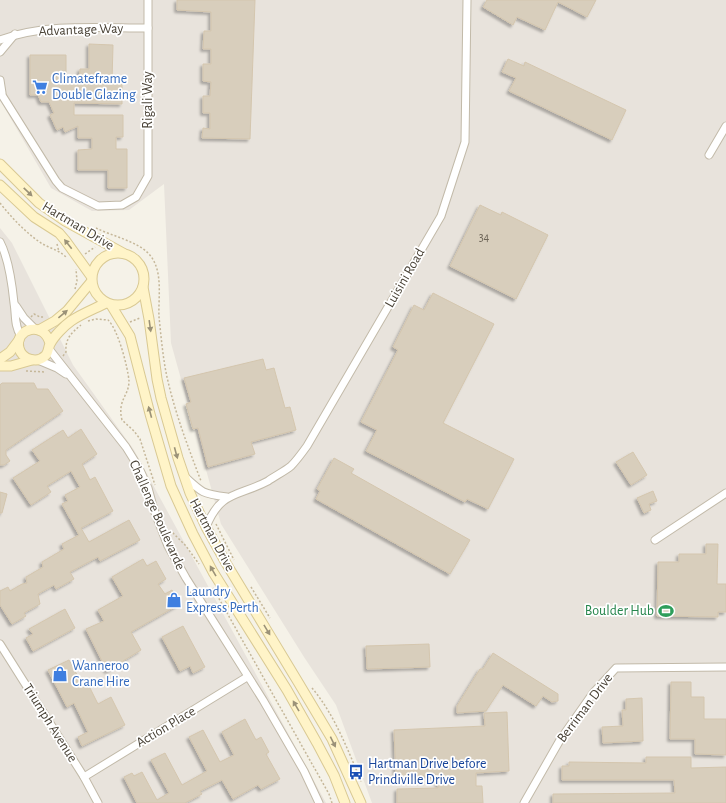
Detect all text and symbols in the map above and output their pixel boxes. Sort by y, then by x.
street label: Advantage Way [38,22,124,38]
street label: Rigali Way [141,71,155,129]
place label: Climateframe Double Glazing [52,72,136,102]
supermarket icon: Climateframe Double Glazing [31,78,49,96]
one-way arrow [23,187,33,196]
street label: Hartman Drive [40,199,116,253]
house number: 34 [479,231,490,243]
one-way arrow [64,239,73,250]
street label: Luisini Road [383,246,427,310]
one-way arrow [58,310,69,319]
one-way arrow [147,320,153,332]
one-way arrow [147,406,153,418]
one-way arrow [173,447,179,459]
street label: Challenge Boulevarde [126,458,188,572]
street label: Hartman Drive [187,496,237,574]
one-way arrow [210,565,217,577]
place label: Laundry Express Perth [186,585,259,615]
shop icon: Laundry Express Perth [165,591,183,609]
sports icon: Boulder Hub [657,602,675,620]
place label: Boulder Hub [585,604,654,618]
one-way arrow [263,625,271,635]
place label: Wanneroo Crane Hire [72,659,130,689]
shop icon: Wanneroo Crane Hire [51,665,69,683]
street label: Berriman Drive [555,671,615,745]
street label: Triumph Avenue [20,681,80,765]
one-way arrow [293,700,299,712]
street label: Action Place [134,704,198,750]
one-way arrow [330,737,336,748]
place label: Hartman Drive before Prindiville Drive [368,757,486,787]
bus stop icon: Hartman Drive before Prindiville Drive [347,763,365,781]

